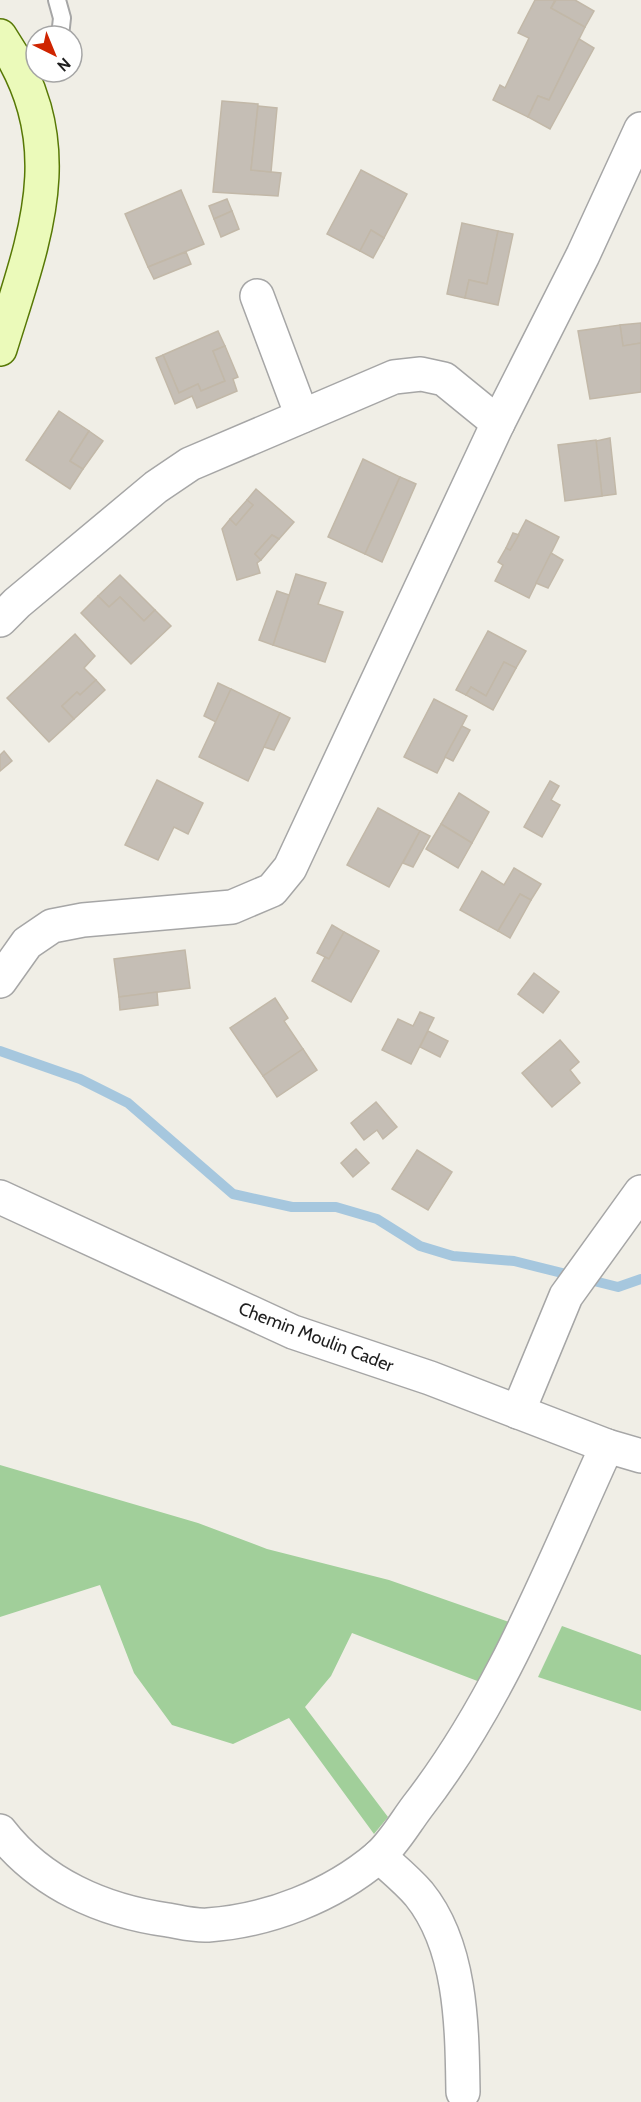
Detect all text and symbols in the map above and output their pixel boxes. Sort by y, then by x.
north arrow [24,24,84,84]
text: N [53,54,75,75]
street label: Chemin Moulin Cader [235,1297,397,1377]

